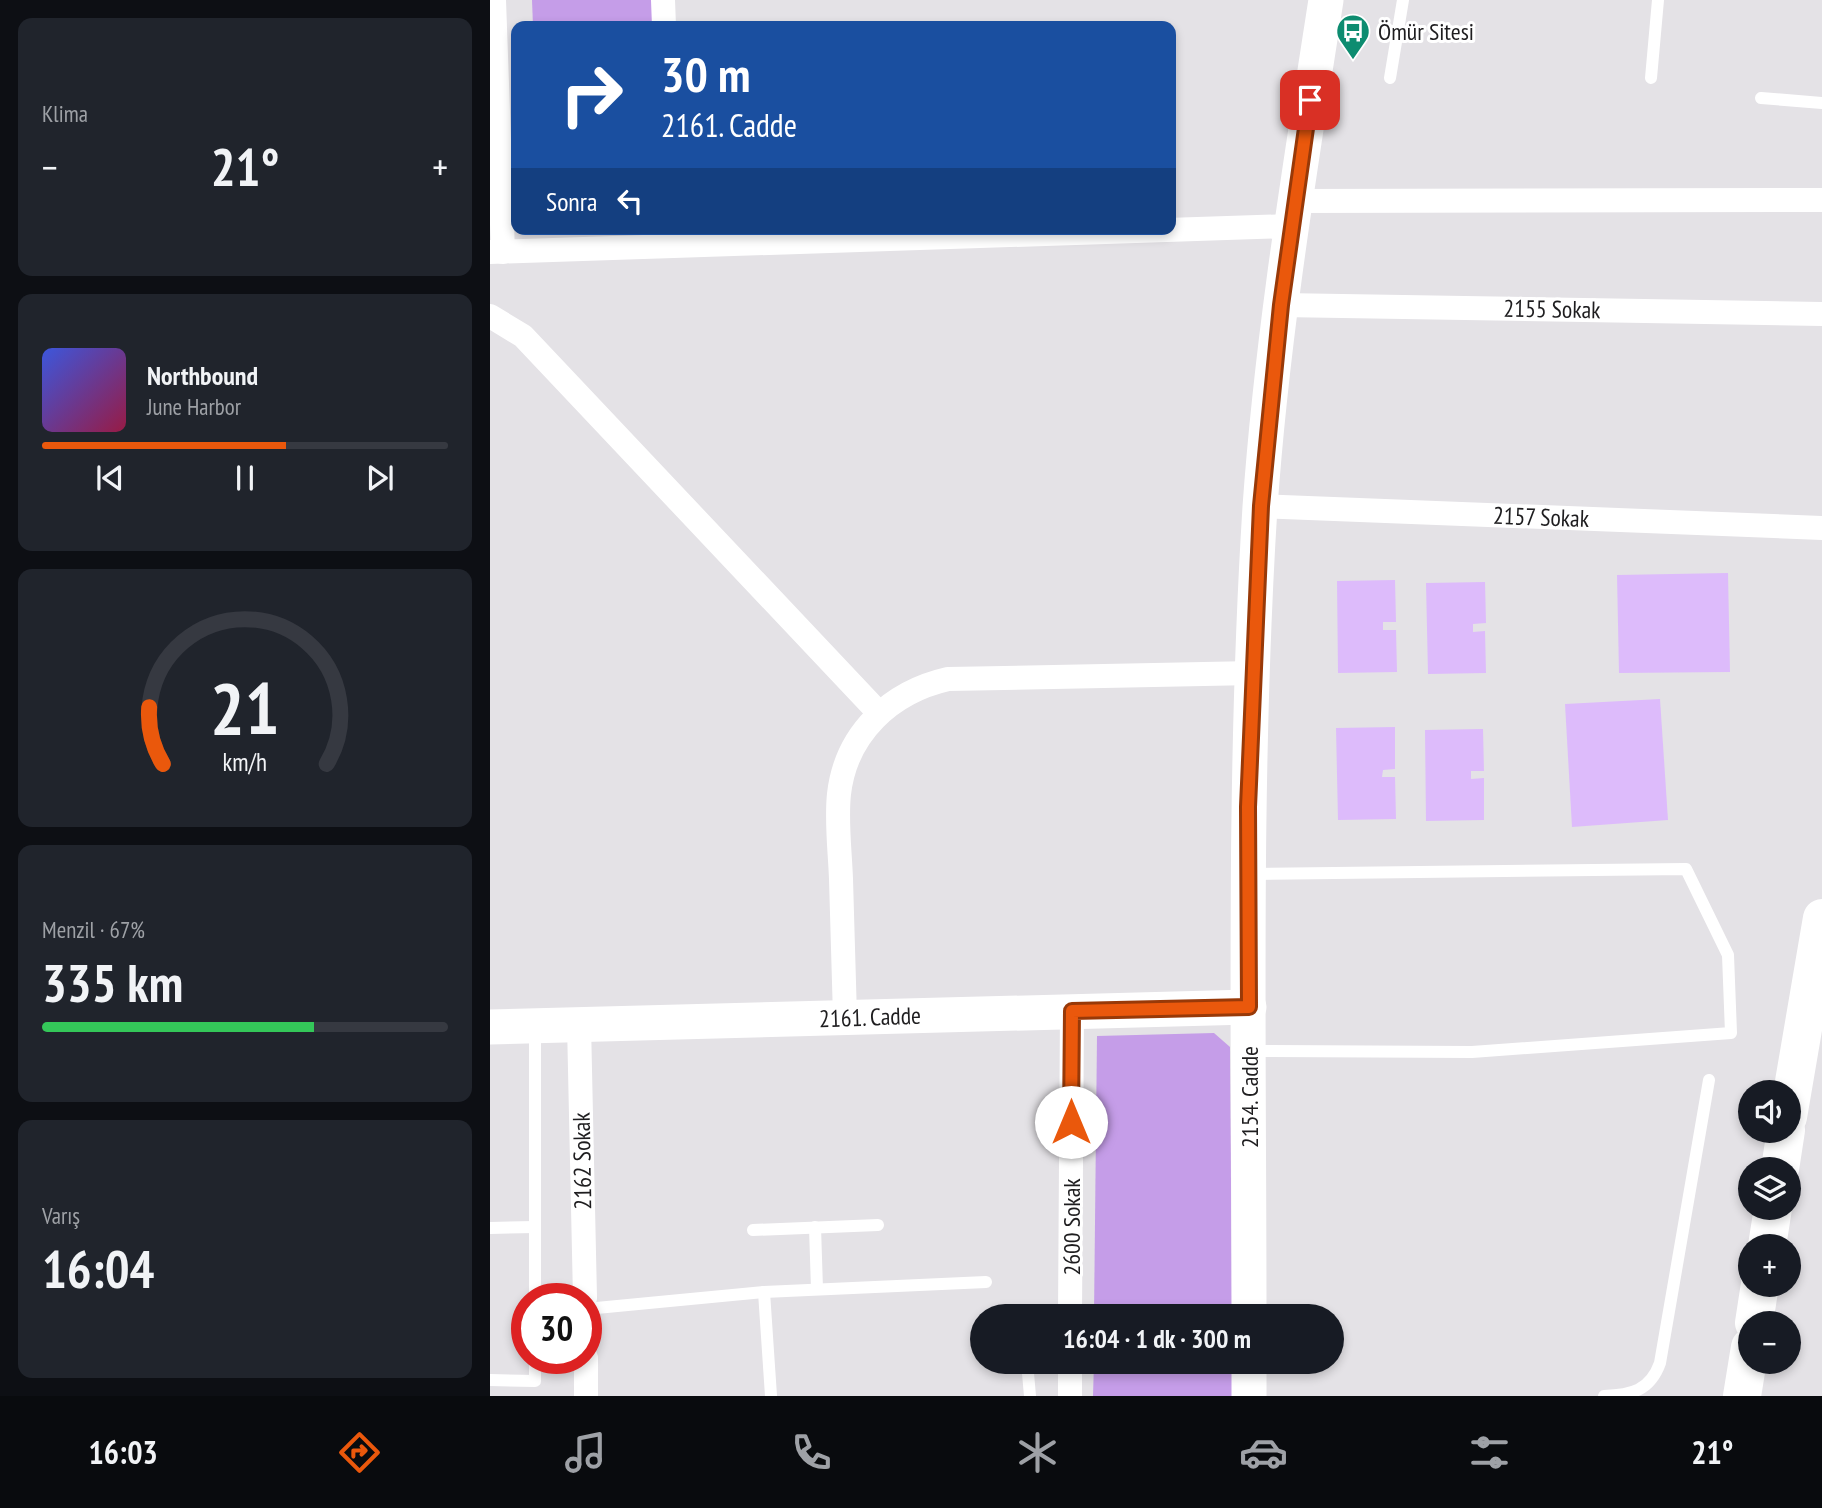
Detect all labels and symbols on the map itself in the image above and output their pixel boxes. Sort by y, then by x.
bus stop icon: Ömür Sitesi [1334,12,1372,61]
place label: Ömür Sitesi [1378,16,1474,47]
pin [1280,70,1340,130]
street label: 2155 Sokak [1503,293,1602,325]
street label: 2157 Sokak [1492,500,1590,534]
street label: 2161. Cadde [819,1000,921,1034]
street label: 2154. Cadde [1234,1046,1265,1148]
position arrow [1034,1085,1108,1159]
street label: 2162 Sokak [566,1111,598,1210]
street label: 2600 Sokak [1056,1178,1087,1276]
speed limit sign: 30 [511,1283,602,1374]

